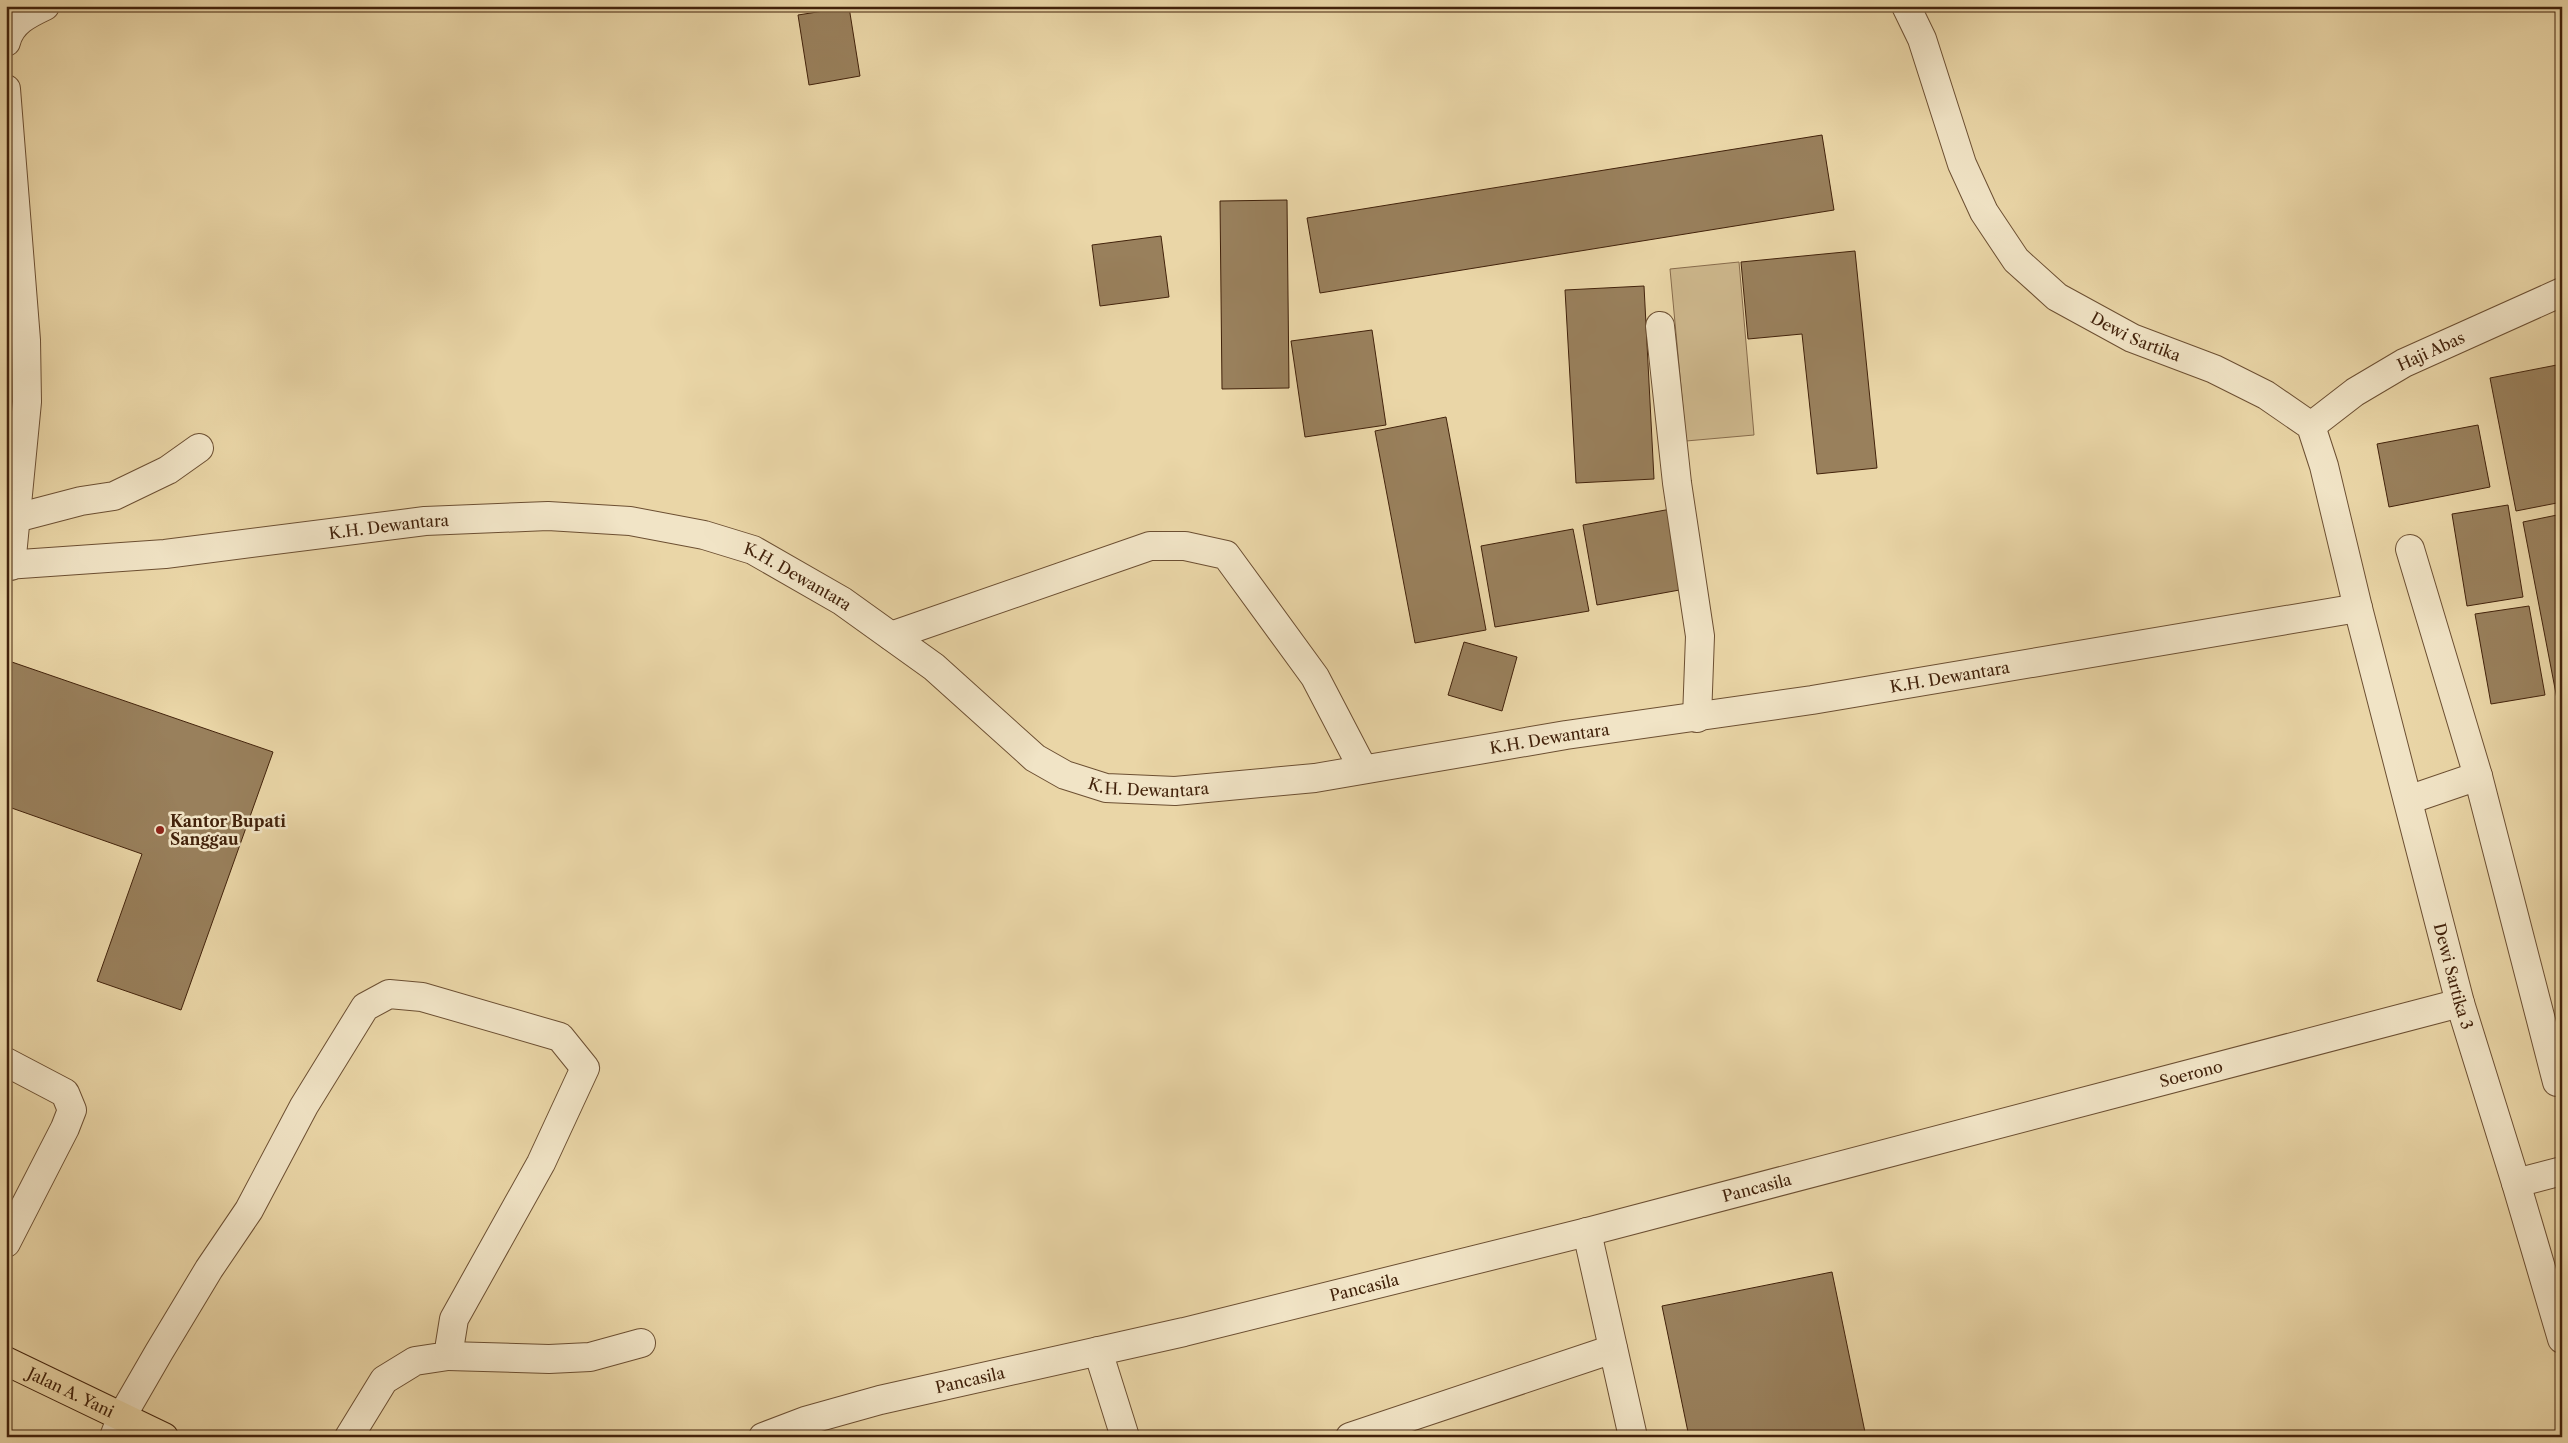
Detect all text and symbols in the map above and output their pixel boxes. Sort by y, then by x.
street label: Dewi Sartika [2087,307,2184,366]
street label: Haji Abas [2394,327,2468,375]
street label: K.H. Dewantara [328,510,450,543]
street label: K.H. Dewantara [742,538,856,615]
street label: K.H. Dewantara [1888,657,2012,697]
street label: K.H. Dewantara [1488,719,1611,758]
street label: K.H. Dewantara [1086,773,1210,801]
place label: Kantor Bupati Sanggau [170,811,286,849]
marker: Kantor Bupati Sanggau [154,824,166,836]
street label: Dewi Sartika 3 [2430,921,2478,1032]
street label: Soerono [2157,1056,2225,1091]
street label: Pancasila [1720,1169,1794,1206]
street label: Pancasila [1327,1269,1401,1306]
street label: Jalan A. Yani [22,1362,118,1422]
street label: Pancasila [933,1362,1007,1397]

